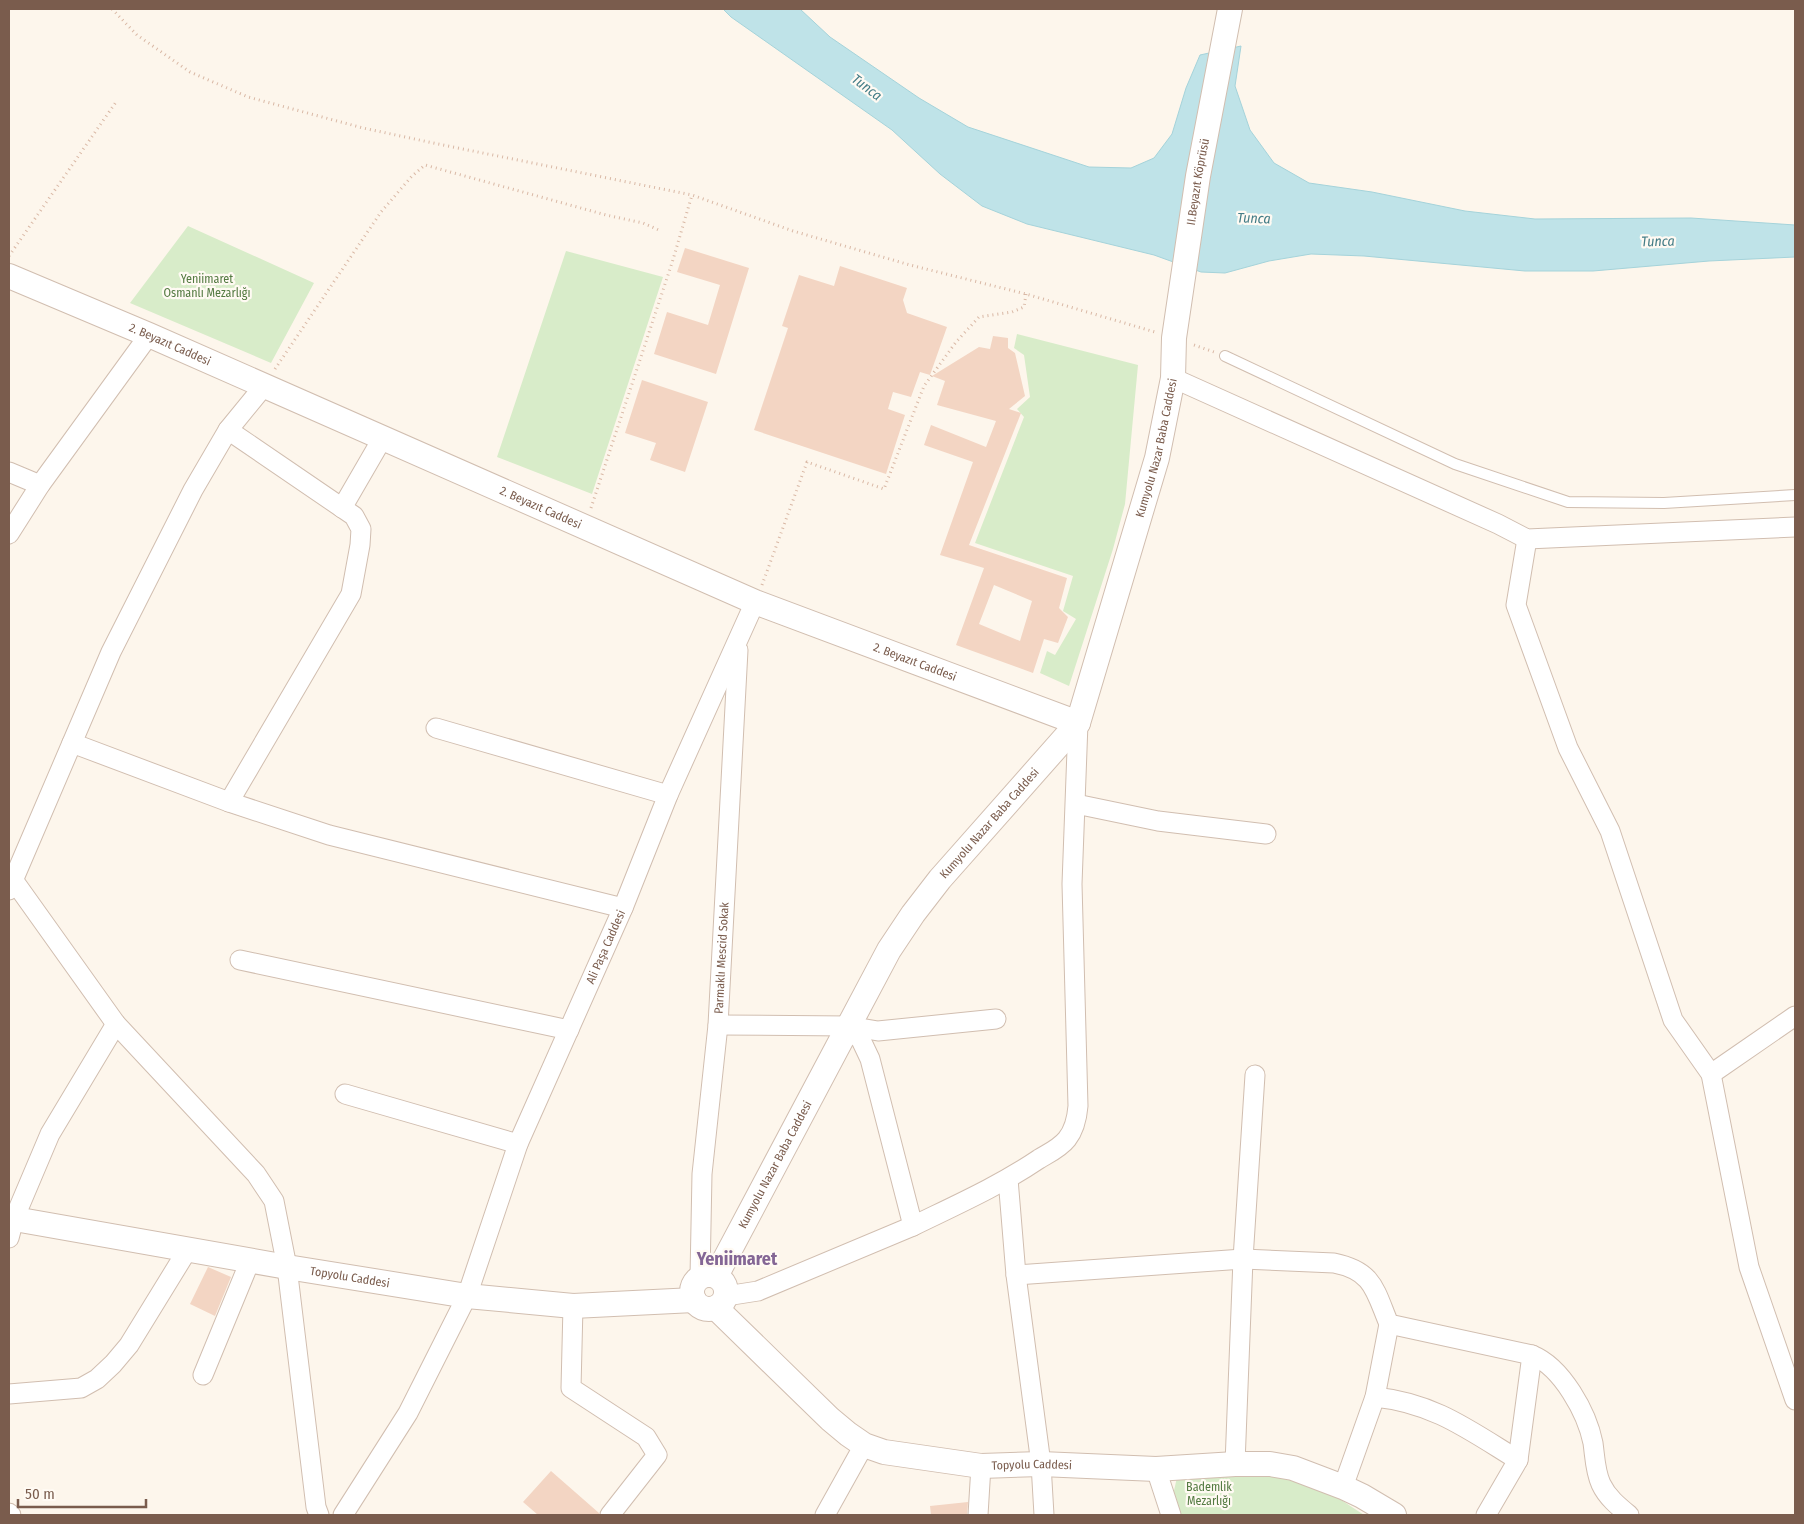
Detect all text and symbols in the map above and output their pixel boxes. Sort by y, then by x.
water label: Tunca [848,71,885,104]
street label: II.Beyazıt Köprüsü [1184,137,1212,226]
water label: Tunca [1237,209,1271,228]
water label: Tunca [1641,233,1675,250]
park label: Yeniimaret Osmanlı Mezarlığı [163,272,251,300]
street label: 2. Beyazıt Caddesi [127,320,213,368]
street label: Kumyolu Nazar Baba Caddesi [1133,377,1180,519]
street label: 2. Beyazıt Caddesi [498,484,584,532]
street label: 2. Beyazıt Caddesi [872,640,958,684]
street label: Kumyolu Nazar Baba Caddesi [937,765,1042,881]
street label: Parmaklı Mescid Sokak [712,901,732,1014]
street label: Ali Paşa Caddesi [583,908,628,986]
street label: Kumyolu Nazar Baba Caddesi [735,1098,815,1231]
district label: Yeniimaret [696,1248,778,1270]
street label: Topyolu Caddesi [309,1264,391,1290]
street label: Topyolu Caddesi [991,1457,1072,1473]
scale bar [18,1476,145,1508]
park label: Bademlik Mezarlığı [1186,1480,1232,1508]
text: 50 m [25,1485,55,1503]

